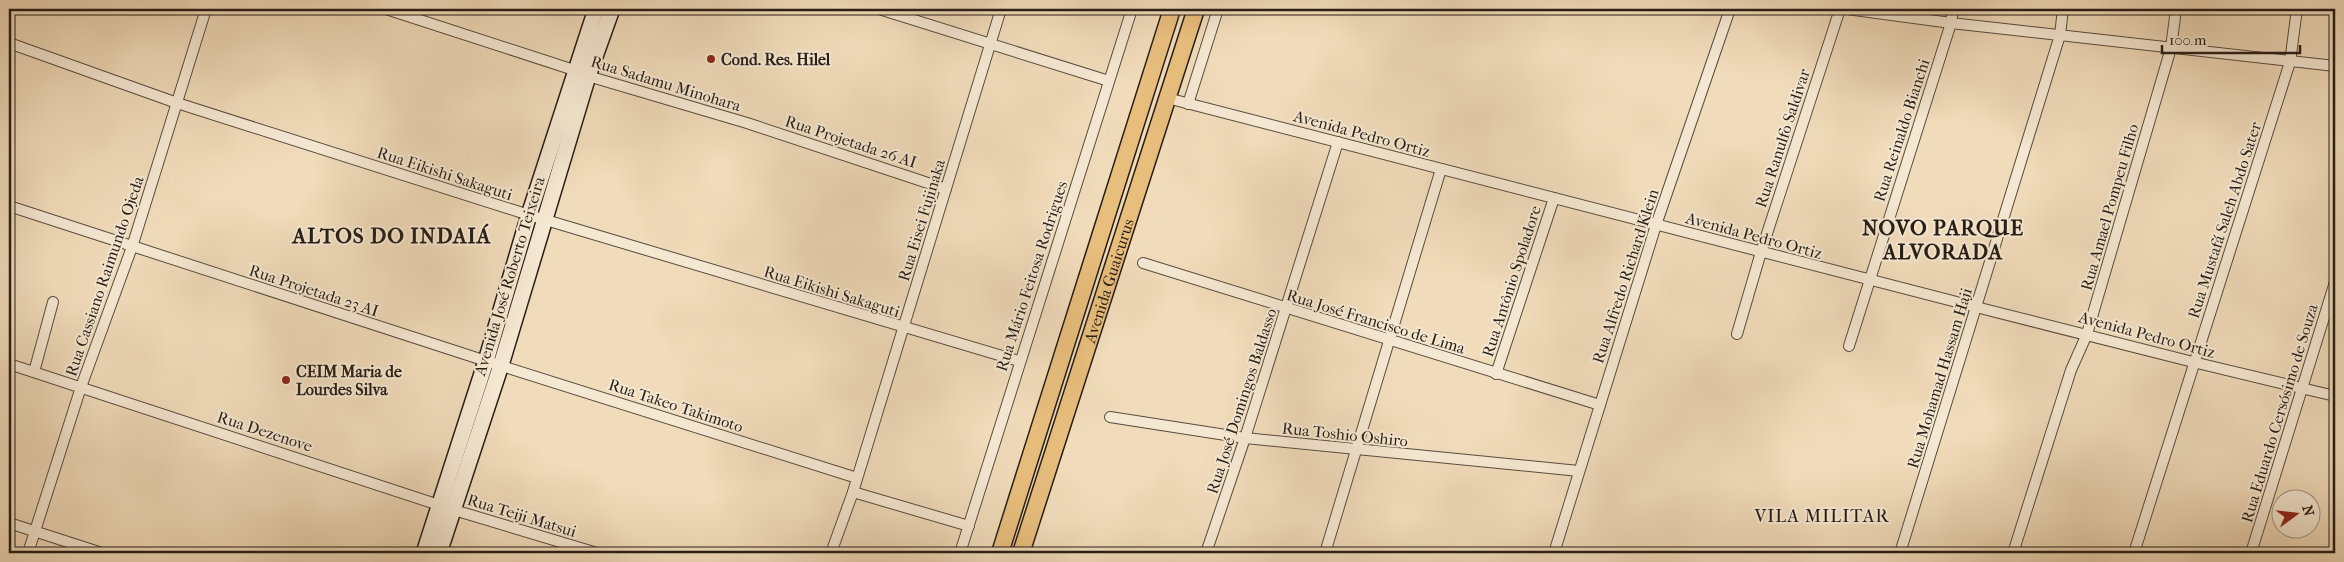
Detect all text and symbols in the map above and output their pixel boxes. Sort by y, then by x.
scale bar [2162,22,2299,54]
text: 100 m [2169,31,2207,49]
place label: Cond. Res. Hilel [721,50,831,69]
street label: Rua Sadamu Minohara [589,52,744,116]
marker: Cond. Res. Hilel [705,53,717,65]
street label: Rua Reinaldo Bianchi [1869,56,1934,204]
street label: Rua Ranulfo Saldivar [1751,66,1814,210]
street label: Avenida Pedro Ortiz [1291,106,1432,161]
street label: Rua Projetada 26 AI [783,111,919,172]
street label: Rua Mustafá Saleh Abdo Sater [2184,119,2265,321]
street label: Rua Amael Pompeu Filho [2077,122,2142,293]
street label: Rua Eikishi Sakaguti [375,143,515,204]
street label: Rua Eisei Fujinaka [894,156,949,283]
street label: Rua Cassiano Raimundo Ojeda [61,173,148,379]
street label: Avenida José Roberto Teixeira [470,174,549,379]
street label: Rua Mário Feitosa Rodrigues [992,178,1071,374]
street label: Rua Alfredo Richard Klein [1588,186,1663,366]
street label: Rua Antônio Spoladore [1478,203,1545,359]
street label: Avenida Pedro Ortiz [1683,208,1824,263]
street label: Avenida Guaicurus [1080,216,1138,346]
district label: NOVO PARQUE ALVORADA [1862,216,2024,264]
district label: ALTOS DO INDAIÁ [291,223,492,248]
street label: Rua Projetada 23 AI [247,261,381,320]
street label: Rua Eikishi Sakaguti [762,262,902,321]
street label: Rua José Francisco de Lima [1284,285,1468,358]
street label: Rua Mohamad Hassam Haji [1903,285,1976,471]
street label: Rua Eduardo Cersósimo de Souza [2237,301,2322,525]
street label: Rua José Domingos Baldasso [1202,306,1280,496]
street label: Avenida Pedro Ortiz [2076,307,2217,362]
place label: CEIM Maria de Lourdes Silva [296,362,402,399]
marker: CEIM Maria de Lourdes Silva [280,374,292,386]
street label: Rua Takeo Takimoto [606,375,746,436]
street label: Rua Dezenove [215,407,315,456]
street label: Rua Toshio Oshiro [1281,418,1409,451]
street label: Rua Teiji Matsui [465,490,579,541]
north arrow [2272,490,2322,540]
text: N [2298,503,2318,518]
district label: VILA MILITAR [1753,506,1890,527]

